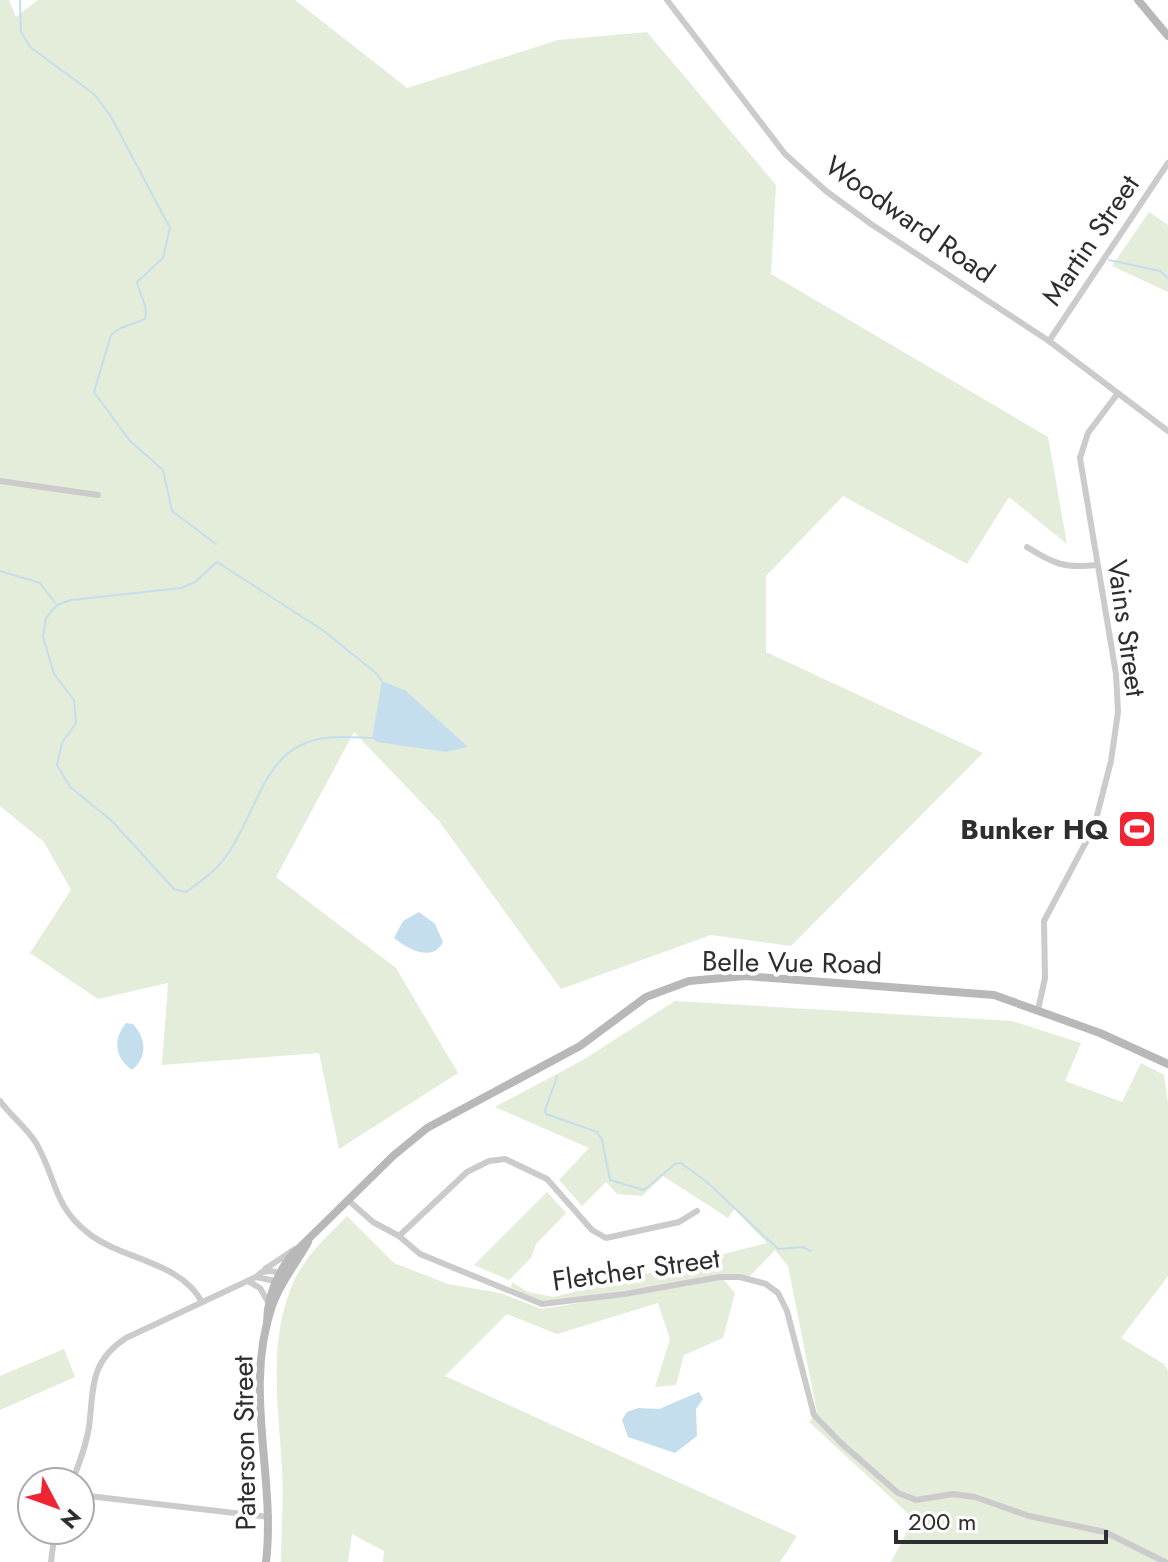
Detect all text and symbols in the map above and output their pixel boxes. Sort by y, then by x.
street label: Woodward Road [816,146,1003,293]
street label: Martin Street [1032,167,1149,314]
street label: Vains Street [1097,557,1156,699]
sports icon: Bunker HQ [1116,808,1158,850]
place label: Bunker HQ [960,809,1110,850]
street label: Belle Vue Road [702,940,882,985]
street label: Fletcher Street [550,1237,723,1302]
street label: Paterson Street [222,1355,267,1531]
north arrow [16,1466,96,1546]
scale bar [896,1494,1106,1544]
text: N [53,1502,89,1536]
text: 200 m [908,1504,976,1539]

